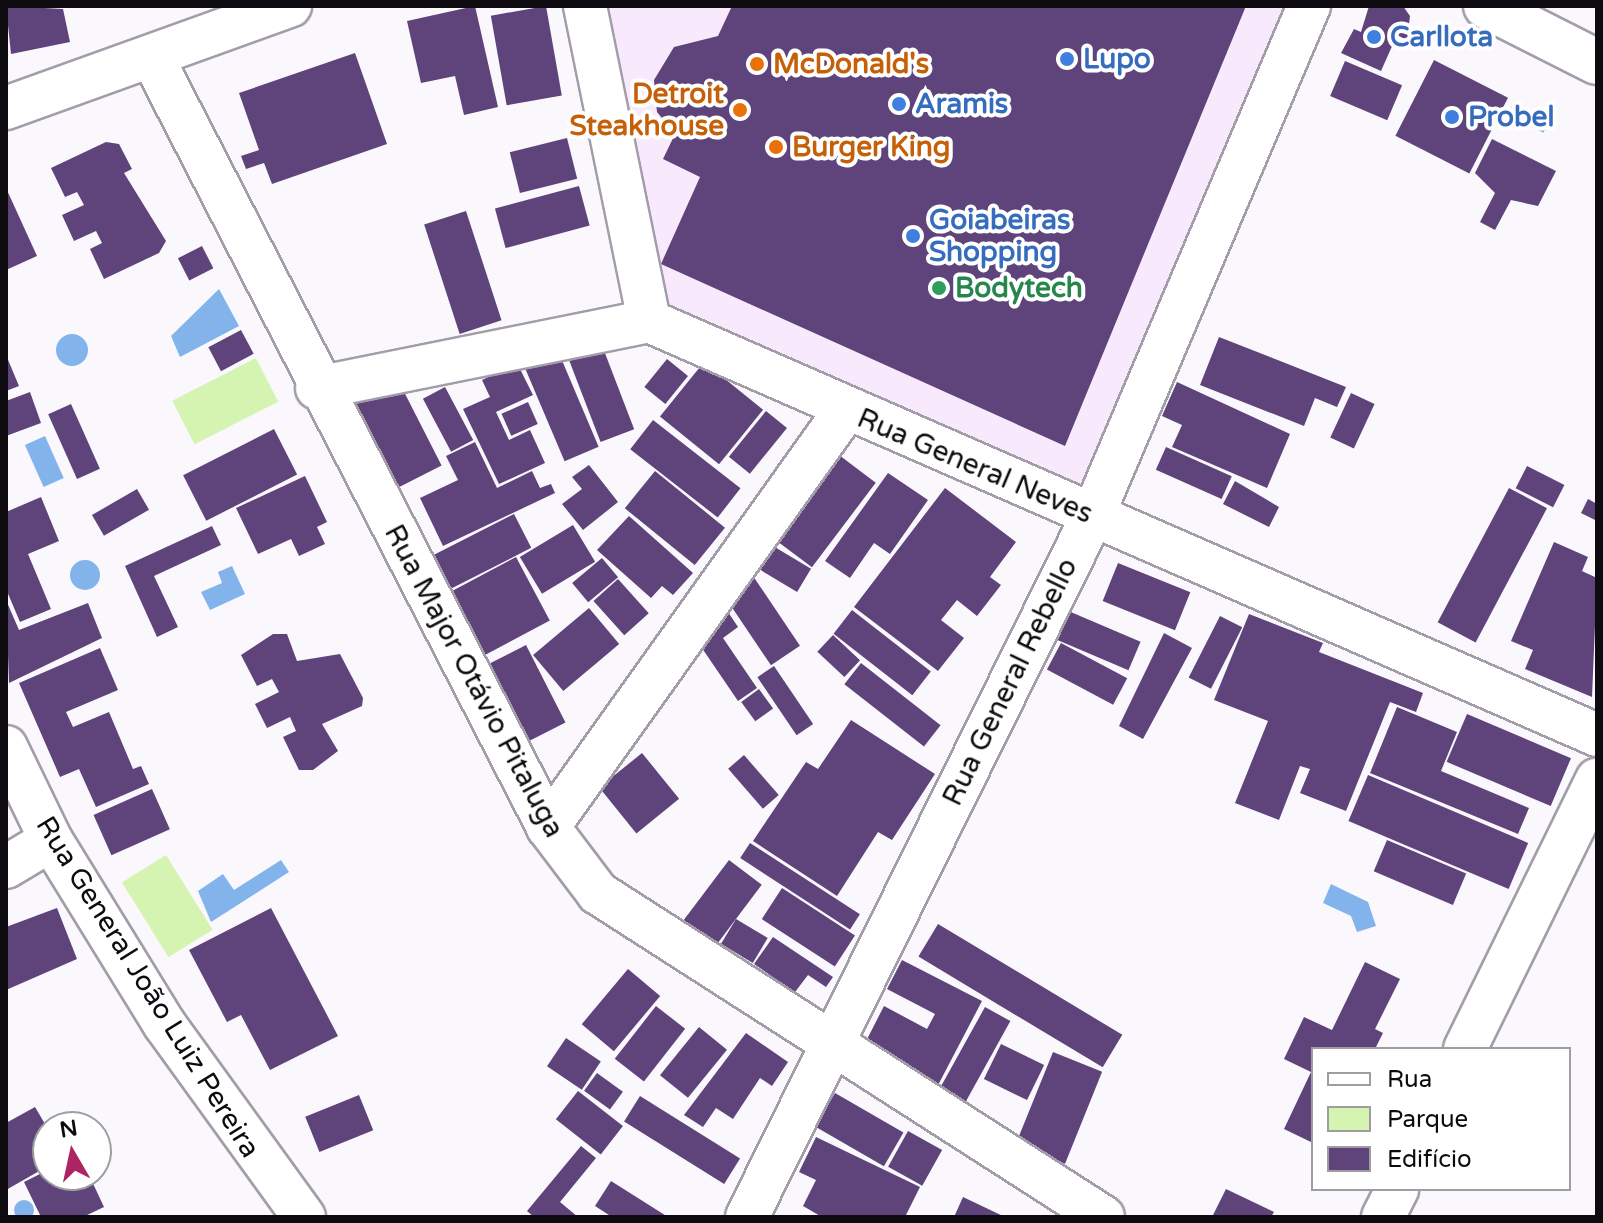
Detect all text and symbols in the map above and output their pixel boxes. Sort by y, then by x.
place label: Carllota [1390,20,1493,54]
marker: Carllota [1365,28,1383,46]
place label: Lupo [1083,42,1151,76]
place label: McDonald's [773,47,929,81]
marker: Lupo [1058,50,1076,68]
marker: McDonald's [748,55,766,73]
place label: Detroit Steakhouse [570,77,724,143]
place label: Aramis [915,87,1008,121]
marker: Aramis [890,95,908,113]
place label: Probel [1468,100,1554,134]
marker: Detroit Steakhouse [731,101,749,119]
marker: Probel [1443,108,1461,126]
place label: Burger King [792,130,951,164]
marker: Burger King [767,138,785,156]
place label: Goiabeiras Shopping [929,203,1070,269]
marker: Goiabeiras Shopping [904,227,922,245]
place label: Bodytech [955,271,1083,305]
marker: Bodytech [930,279,948,297]
street label: Rua General Neves [852,401,1098,531]
street label: Rua Major Otávio Pitaluga [377,519,571,843]
street label: Rua General Rebello [936,553,1084,811]
street label: Rua General João Luiz Pereira [29,810,267,1164]
legend [1311,1047,1571,1191]
text: Rua [1387,1065,1432,1094]
text: Parque [1387,1105,1468,1134]
north arrow [32,1111,112,1191]
text: N [58,1115,79,1143]
text: Edifício [1387,1145,1472,1174]

